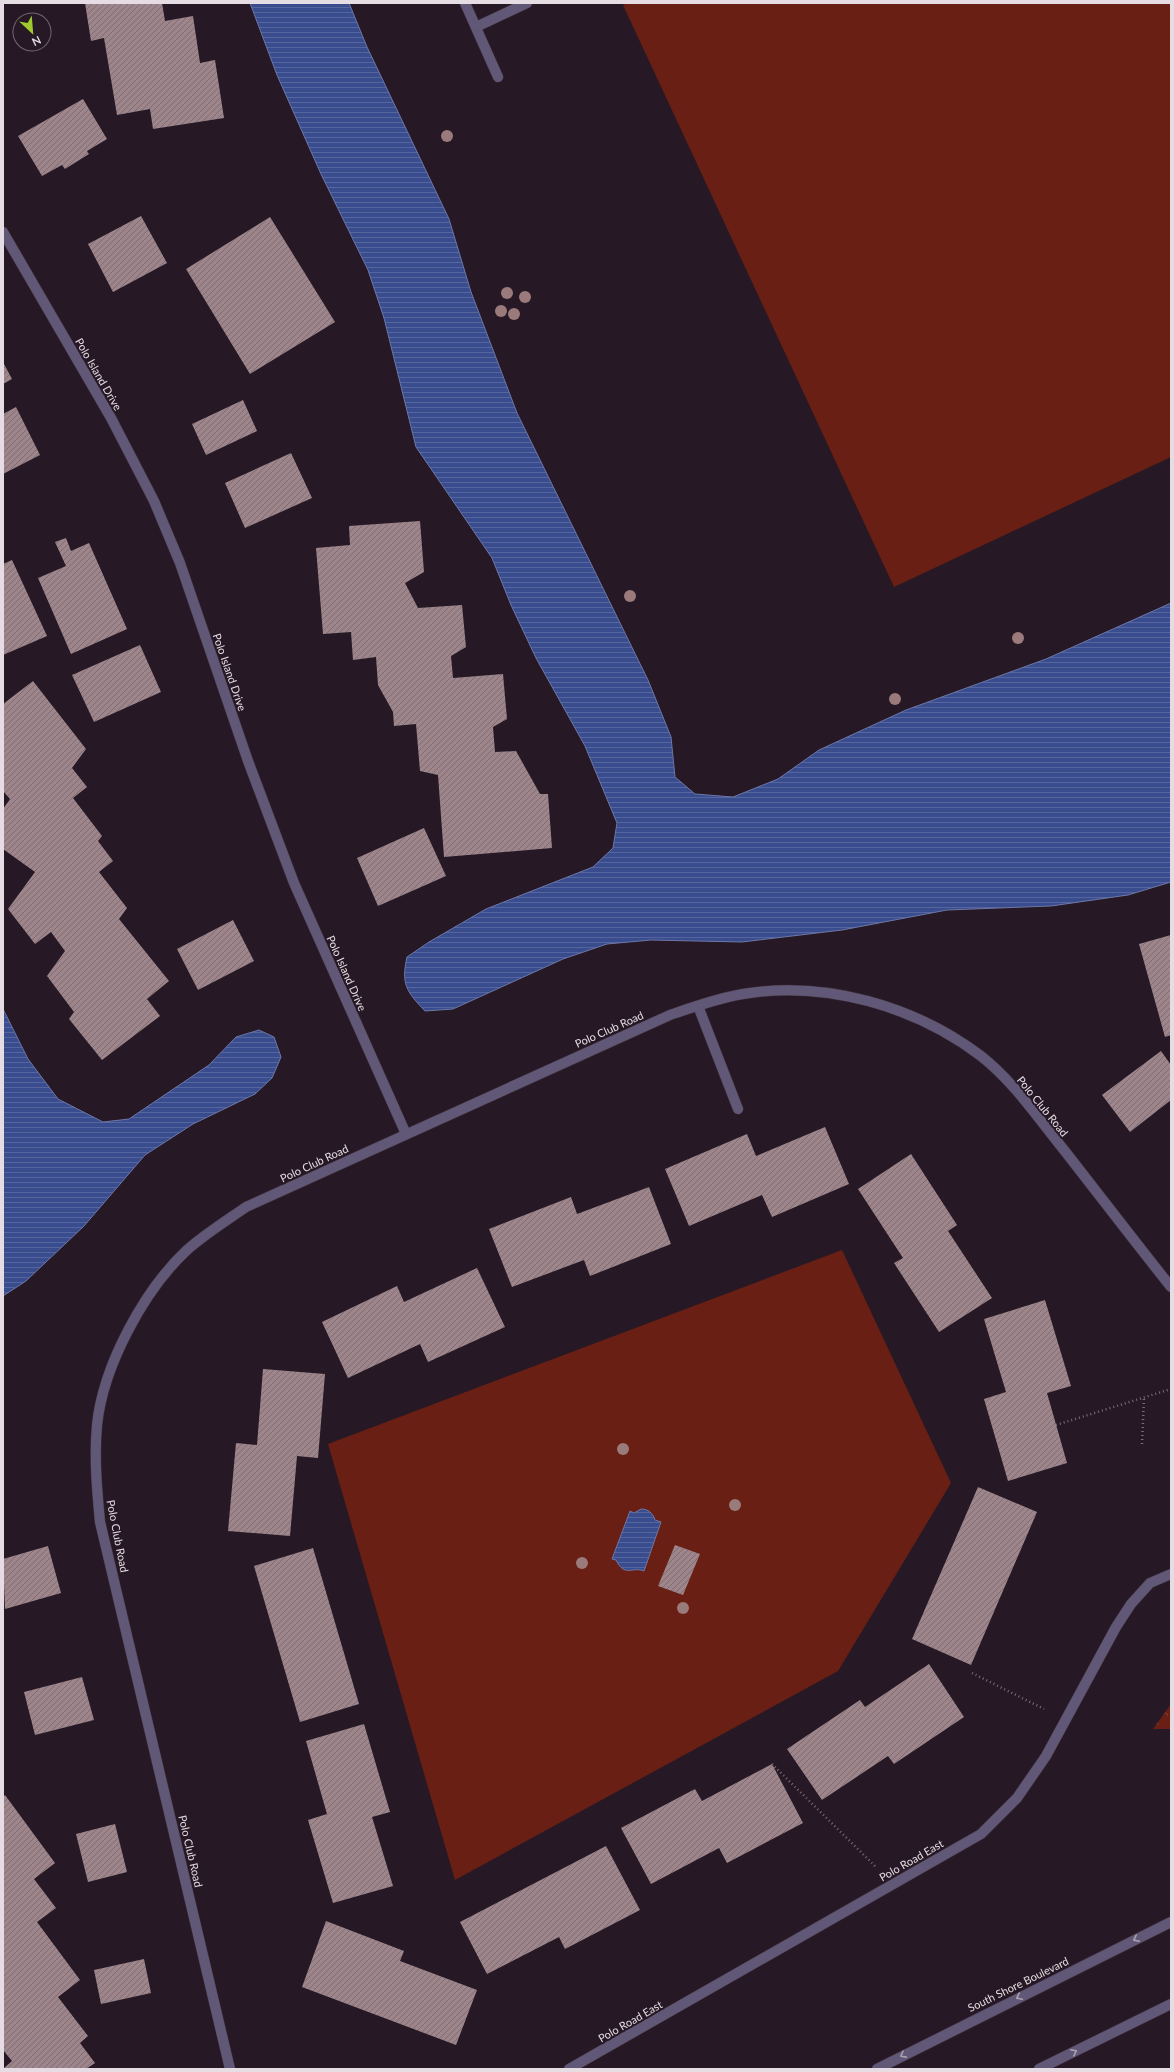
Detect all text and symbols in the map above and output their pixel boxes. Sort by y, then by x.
north arrow [12,12,52,52]
text: N [30,34,43,49]
street label: Polo Island Drive [73,336,125,413]
street label: Polo Island Drive [211,631,249,713]
street label: Polo Island Drive [325,933,370,1013]
street label: Polo Club Road [573,1008,645,1050]
street label: Polo Club Road [1015,1073,1071,1139]
street label: Polo Club Road [278,1142,350,1184]
street label: Polo Club Road [105,1499,131,1573]
street label: Polo Club Road [176,1814,206,1888]
street label: Polo Road East [877,1836,945,1884]
one-way arrow [1133,1934,1140,1942]
street label: South Shore Boulevard [965,1954,1071,2014]
one-way arrow [1016,1992,1024,2000]
street label: Polo Road East [596,1997,664,2045]
one-way arrow [1070,2049,1078,2057]
one-way arrow [900,2050,907,2058]

